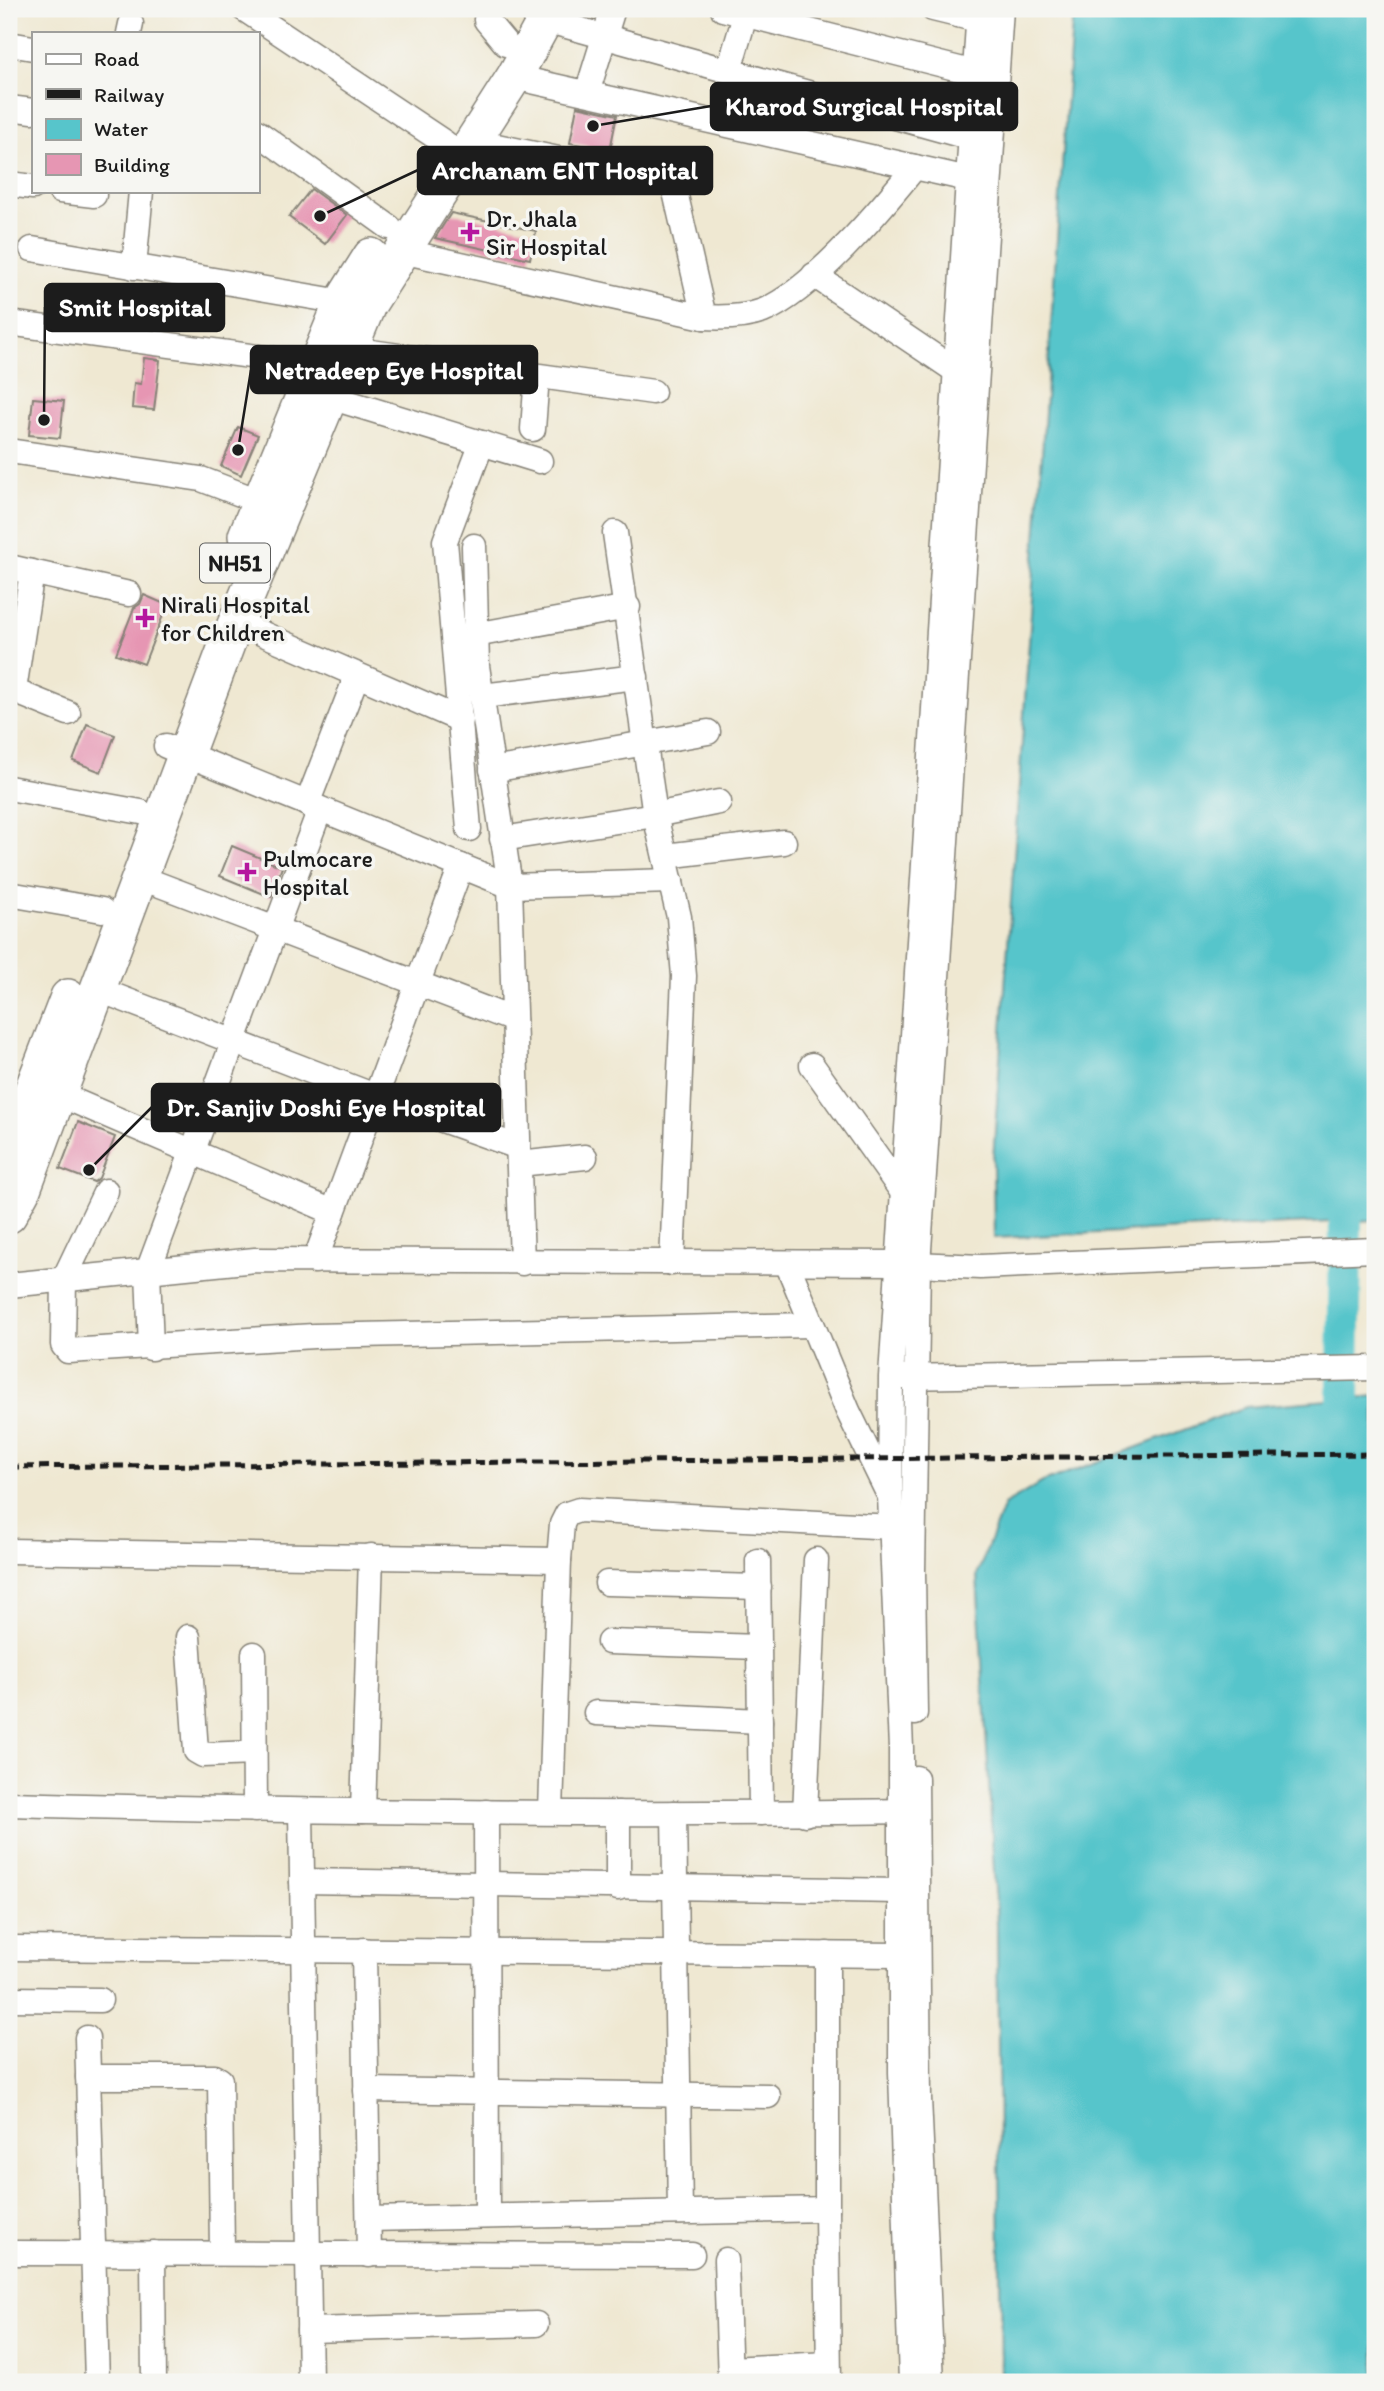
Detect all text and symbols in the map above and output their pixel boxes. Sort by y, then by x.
legend [32,32,259,192]
text: Road [94,46,140,71]
text: Railway [94,82,164,107]
callout: Kharod Surgical Hospital [711,83,1017,130]
text: Kharod Surgical Hospital [725,90,1003,122]
text: Water [94,116,148,141]
callout: Archanam ENT Hospital [418,147,712,194]
text: Building [94,152,170,177]
text: Archanam ENT Hospital [431,154,699,186]
place label: Dr. Jhala Sir Hospital [486,204,607,261]
marker: Dr. Jhala Sir Hospital [460,222,480,242]
callout: Smit Hospital [45,284,224,331]
text: Smit Hospital [59,291,212,323]
callout: Netradeep Eye Hospital [251,346,537,393]
text: Netradeep Eye Hospital [265,354,524,386]
road number: NH51 [200,544,270,582]
place label: Nirali Hospital for Children [161,590,310,647]
marker: Nirali Hospital for Children [135,608,155,628]
place label: Pulmocare Hospital [263,844,373,901]
marker: Pulmocare Hospital [237,862,257,882]
callout: Dr. Sanjiv Doshi Eye Hospital [152,1084,500,1131]
text: Dr. Sanjiv Doshi Eye Hospital [167,1091,486,1123]

